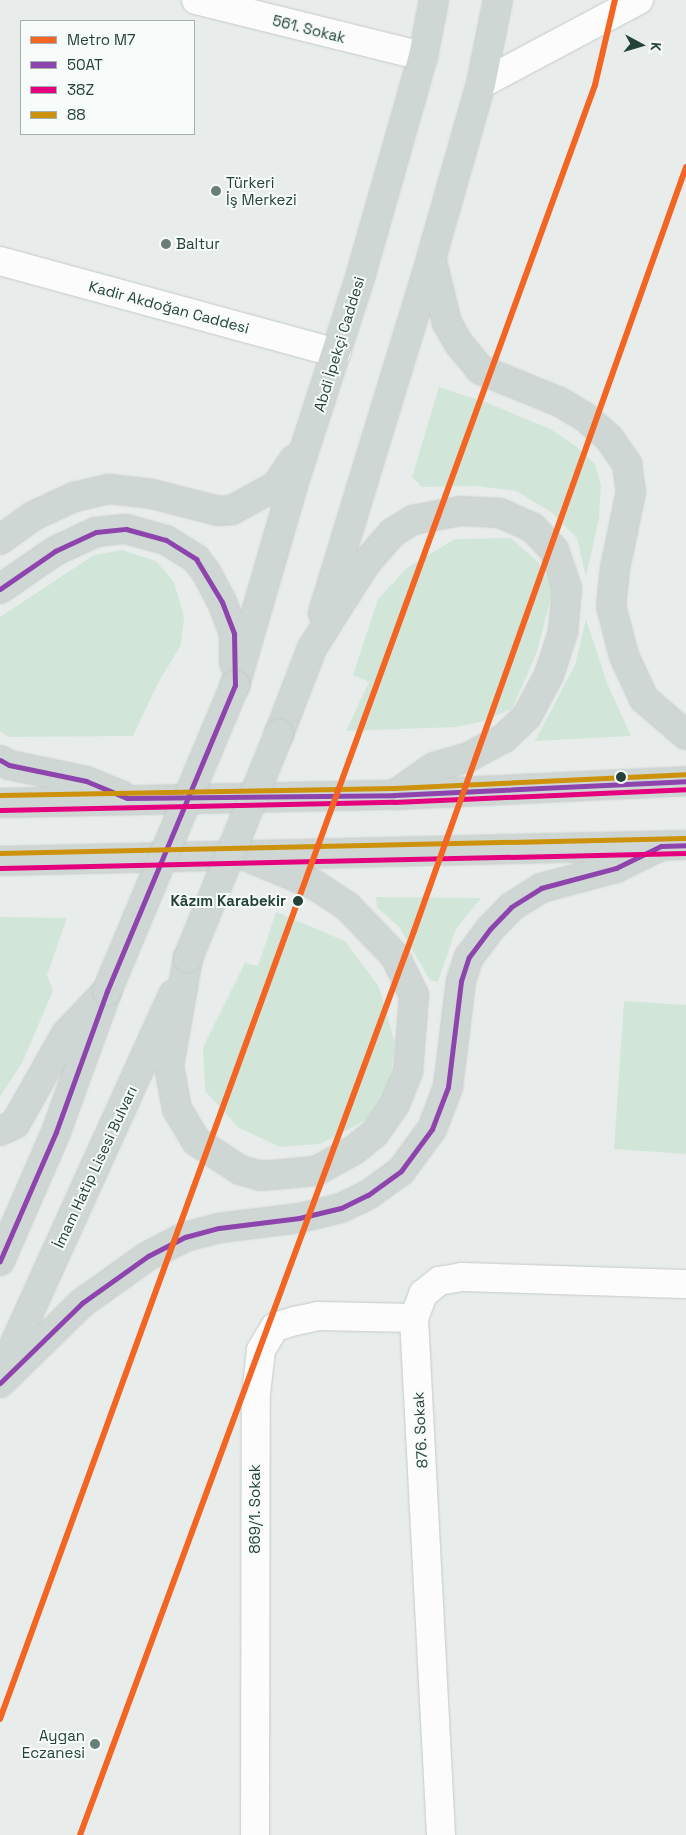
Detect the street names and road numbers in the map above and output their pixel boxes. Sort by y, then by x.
street label: 561. Sokak [270,11,348,47]
street label: Abdi İpekçi Caddesi [310,274,368,414]
street label: Kadir Akdoğan Caddesi [87,277,251,337]
street label: İmam Hatip Lisesi Bulvarı [50,1083,140,1251]
street label: 876. Sokak [409,1391,431,1469]
street label: 869/1. Sokak [246,1464,264,1554]

